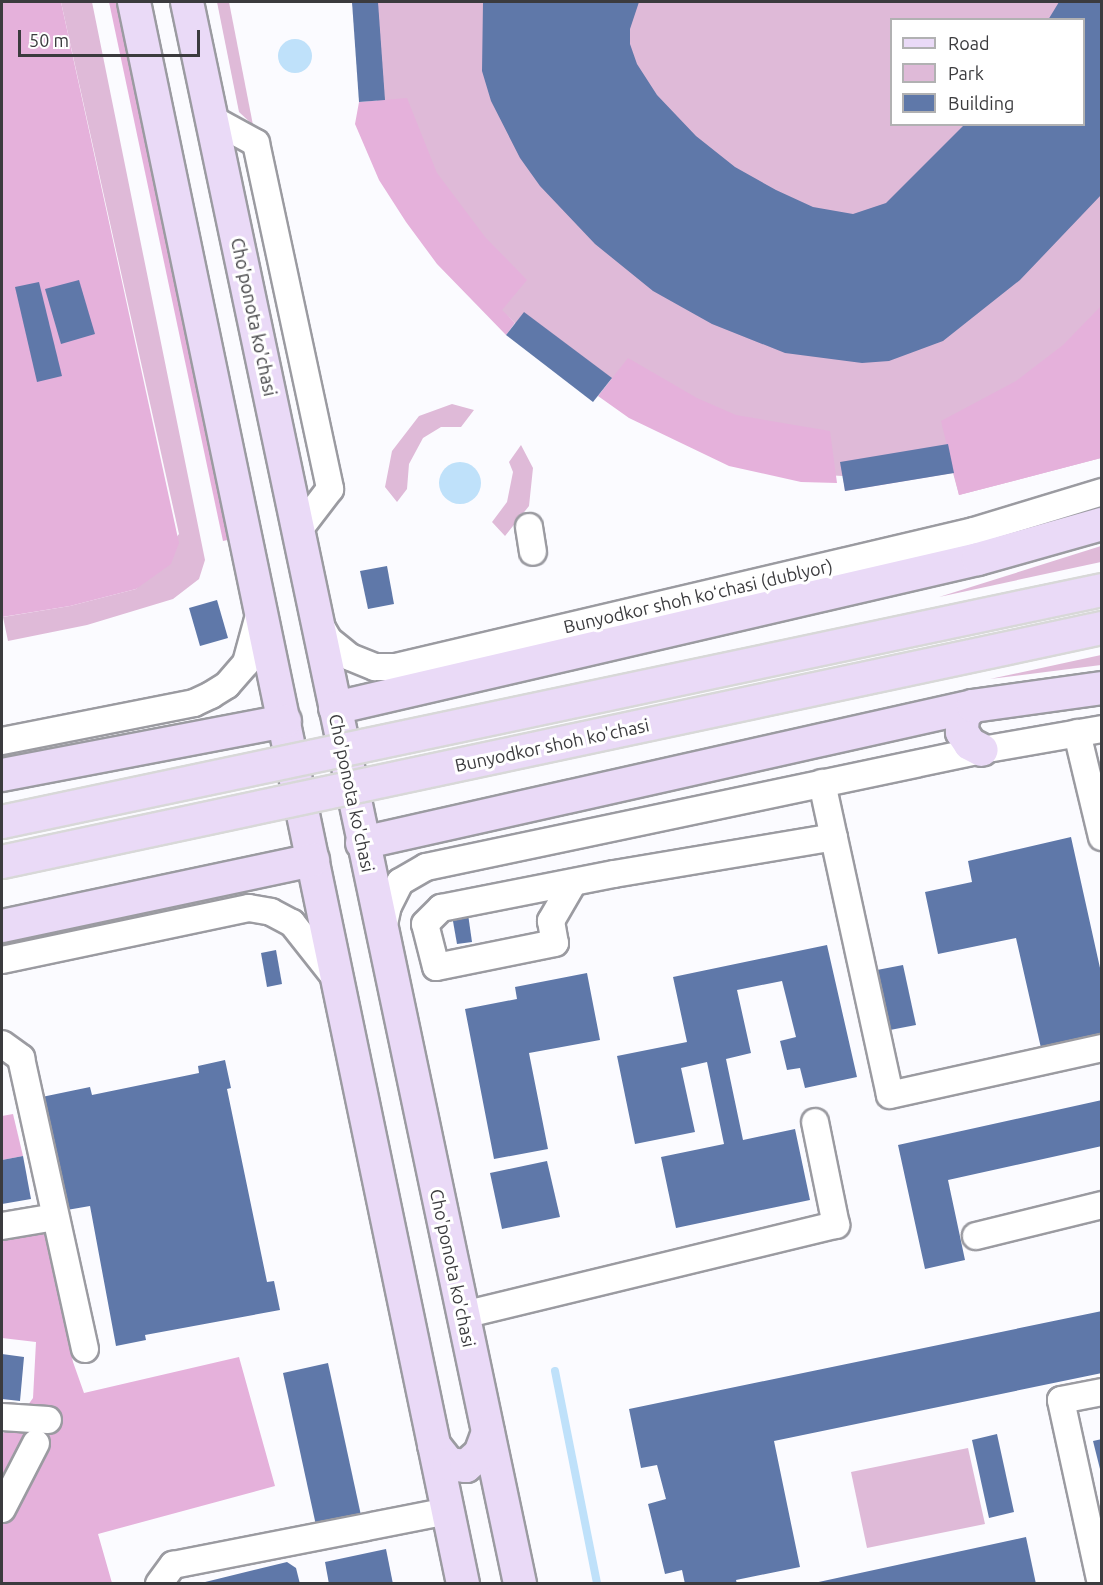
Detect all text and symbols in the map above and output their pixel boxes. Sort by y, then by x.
scale bar [21,18,202,56]
legend [890,18,1085,126]
text: 50 m [29,30,69,50]
text: Road [948,33,990,53]
text: Park [948,63,984,83]
text: Building [948,93,1014,113]
street label: Cho'ponota ko'chasi [227,236,281,398]
street label: Bunyodkor shoh koʻchasi (dublyor) [561,554,835,638]
street label: Cho'ponota ko'chasi [325,712,379,874]
street label: Bunyodkor shoh ko'chasi [453,714,651,776]
street label: Cho'ponota ko'chasi [426,1187,480,1349]

